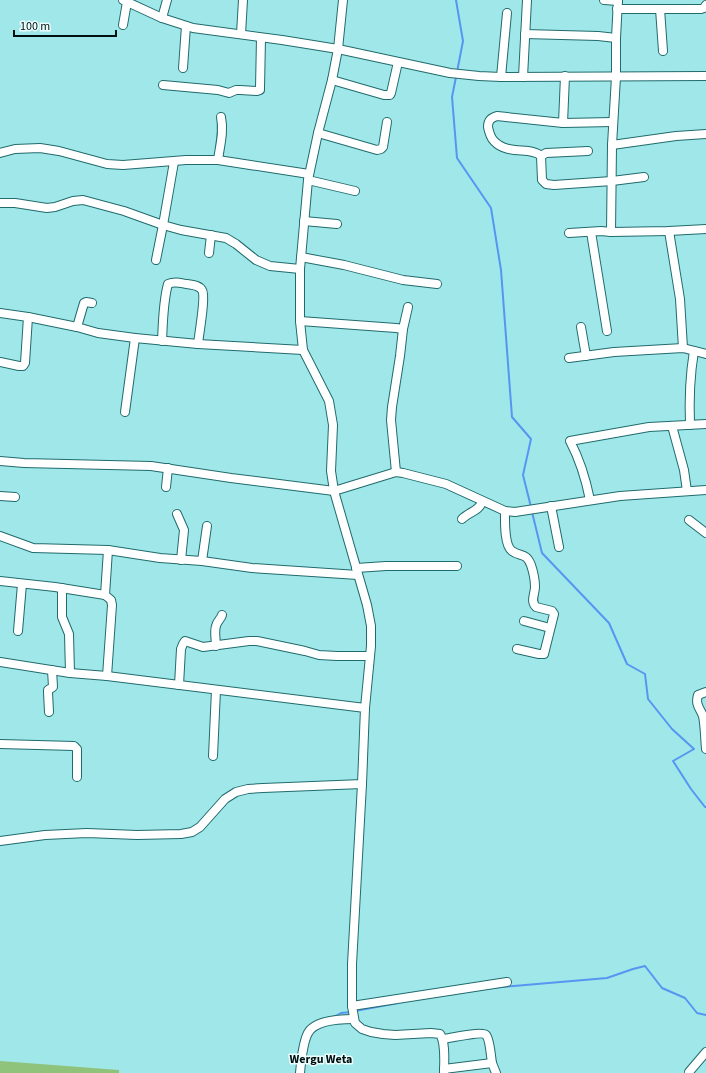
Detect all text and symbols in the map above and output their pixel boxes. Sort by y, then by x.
scale bar [14,12,116,38]
text: 100 m [20,18,50,35]
district label: Wergu Weta [290,1051,352,1068]

